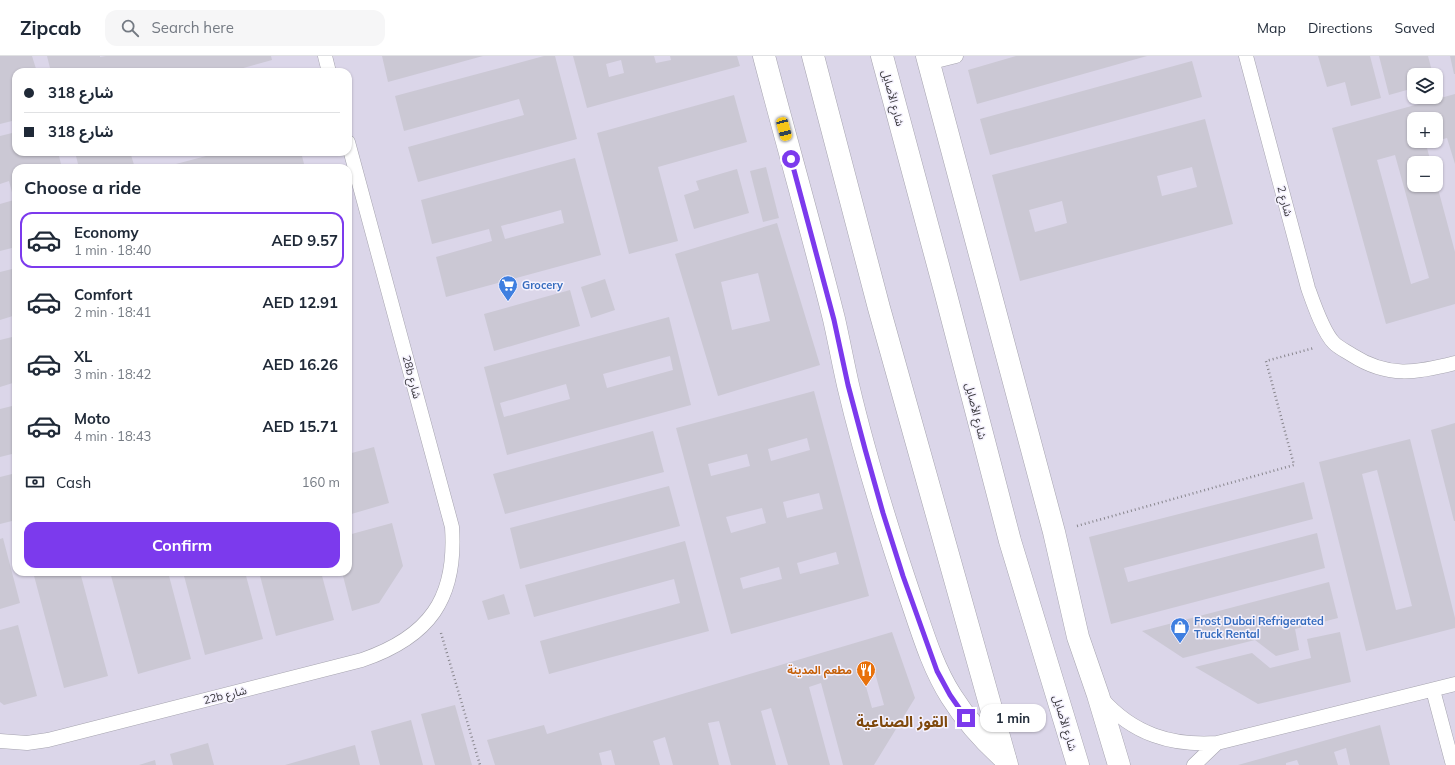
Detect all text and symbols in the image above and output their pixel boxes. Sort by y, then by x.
search box [105,10,385,46]
text: Zipcab [20,16,81,40]
icon: search [119,17,141,39]
text: Search here [151,18,234,37]
text: Map [1257,19,1286,37]
text: Directions [1308,19,1373,37]
text: Saved [1395,19,1435,37]
street label: شارع الأصايل [878,68,907,128]
map controls [1407,68,1443,192]
button: layers [1407,68,1443,104]
text: شارع 318 [48,83,114,102]
button: + [1407,112,1443,148]
car [775,116,793,142]
text: شارع 318 [48,122,114,141]
route start [782,150,800,168]
button: − [1407,156,1443,192]
text: Choose a ride [24,176,141,199]
street label: شارع 2 [1273,184,1296,218]
icon: car [26,222,62,258]
text: Economy [74,223,139,242]
text: AED 9.57 [272,231,338,250]
text: 1 min · 18:40 [74,242,151,258]
supermarket icon: Grocery [497,274,519,302]
place label: Grocery [522,278,563,292]
icon: car [26,284,62,320]
text: Comfort [74,285,132,304]
text: AED 12.91 [263,293,338,312]
text: 2 min · 18:41 [74,304,151,320]
icon: car [26,346,62,382]
text: XL [74,347,92,366]
street label: 28b شارع [399,354,425,401]
text: AED 16.26 [263,355,338,374]
text: 3 min · 18:42 [74,366,151,382]
street label: شارع الأصايل [961,381,990,441]
icon: car [26,408,62,444]
text: Moto [74,409,110,428]
text: AED 15.71 [263,417,338,436]
text: 4 min · 18:43 [74,428,151,444]
icon: cash [24,471,46,493]
text: Cash [56,473,91,492]
text: 160 m [302,474,340,490]
button: Confirm [24,522,340,568]
place label: Frost Dubai Refrigerated Truck Rental [1194,614,1324,641]
shop icon: Frost Dubai Refrigerated Truck Rental [1169,616,1191,644]
restaurant icon: مطعم المدينة [855,659,877,687]
place label: مطعم المدينة [787,663,852,679]
street label: 22b شارع [202,683,249,708]
street label: شارع الأصايل [1049,693,1080,753]
callout: 1 min [980,704,1046,732]
route end [957,709,975,727]
text: 1 min [996,710,1030,726]
district label: القوز الصناعية [856,712,948,731]

